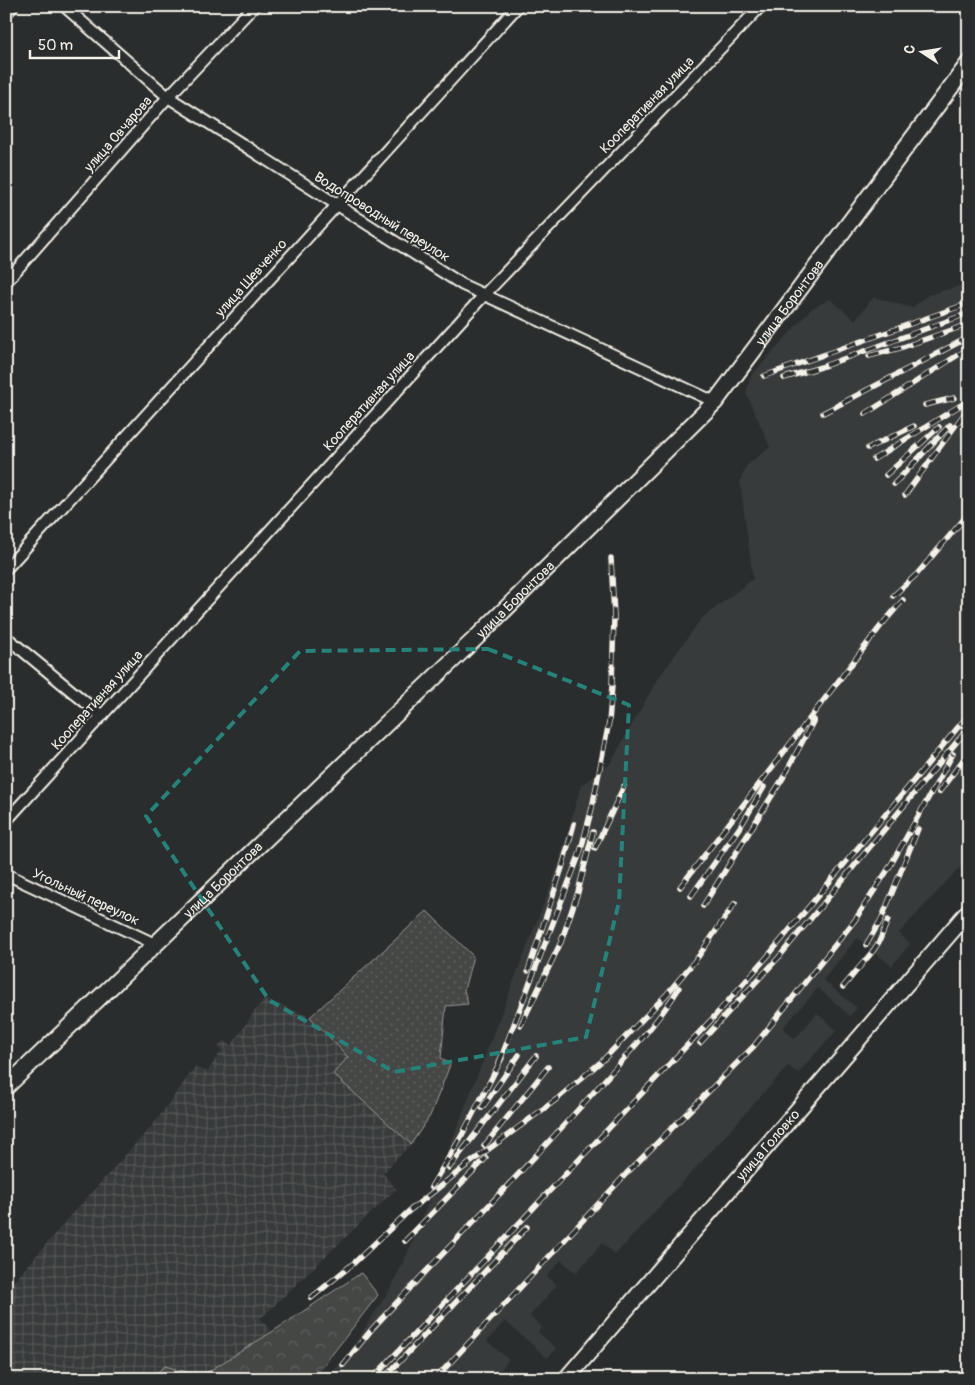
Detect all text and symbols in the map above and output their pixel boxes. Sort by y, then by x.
scale bar [30,28,119,60]
north arrow [898,28,948,78]
text: 50 m [38,36,73,55]
text: С [901,43,919,55]
street label: Кооперативная улица [596,53,698,157]
street label: улица Овчарова [80,93,156,176]
street label: Водопроводный переулок [311,168,453,266]
street label: улица Шевченко [211,235,291,321]
street label: улица Боронтова [751,256,827,350]
street label: Кооперативная улица [320,348,418,454]
street label: улица Боронтова [472,557,558,642]
street label: Кооперативная улица [48,647,146,753]
street label: улица Боронтова [179,838,266,922]
street label: Угольный переулок [30,865,142,929]
street label: улица Головко [732,1105,803,1185]

